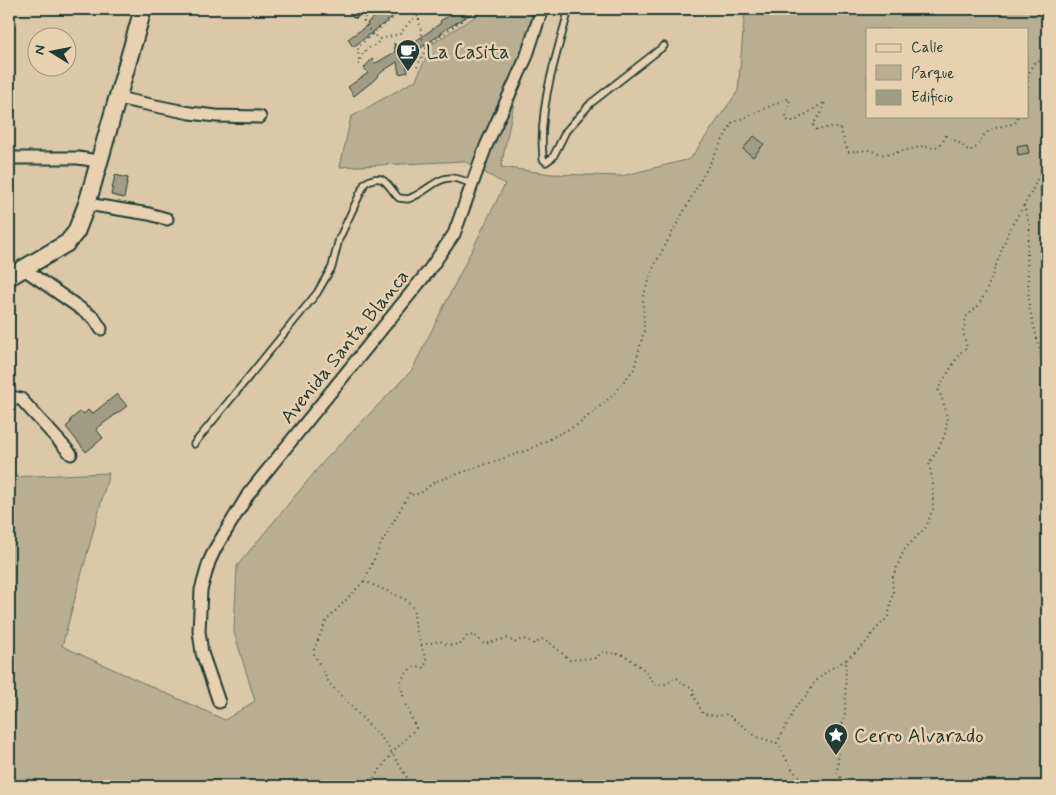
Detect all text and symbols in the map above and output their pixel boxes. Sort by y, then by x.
north arrow [28,28,78,78]
legend [866,28,1028,118]
cafe icon: La Casita [395,38,421,72]
text: Calle [911,38,943,58]
place label: La Casita [426,39,510,66]
text: N [31,44,50,56]
text: Parque [911,64,954,84]
text: Edificio [911,88,953,108]
street label: Avenida Santa Blanca [274,264,416,430]
place icon: Cerro Alvarado [823,722,849,756]
place label: Cerro Alvarado [854,723,984,750]

